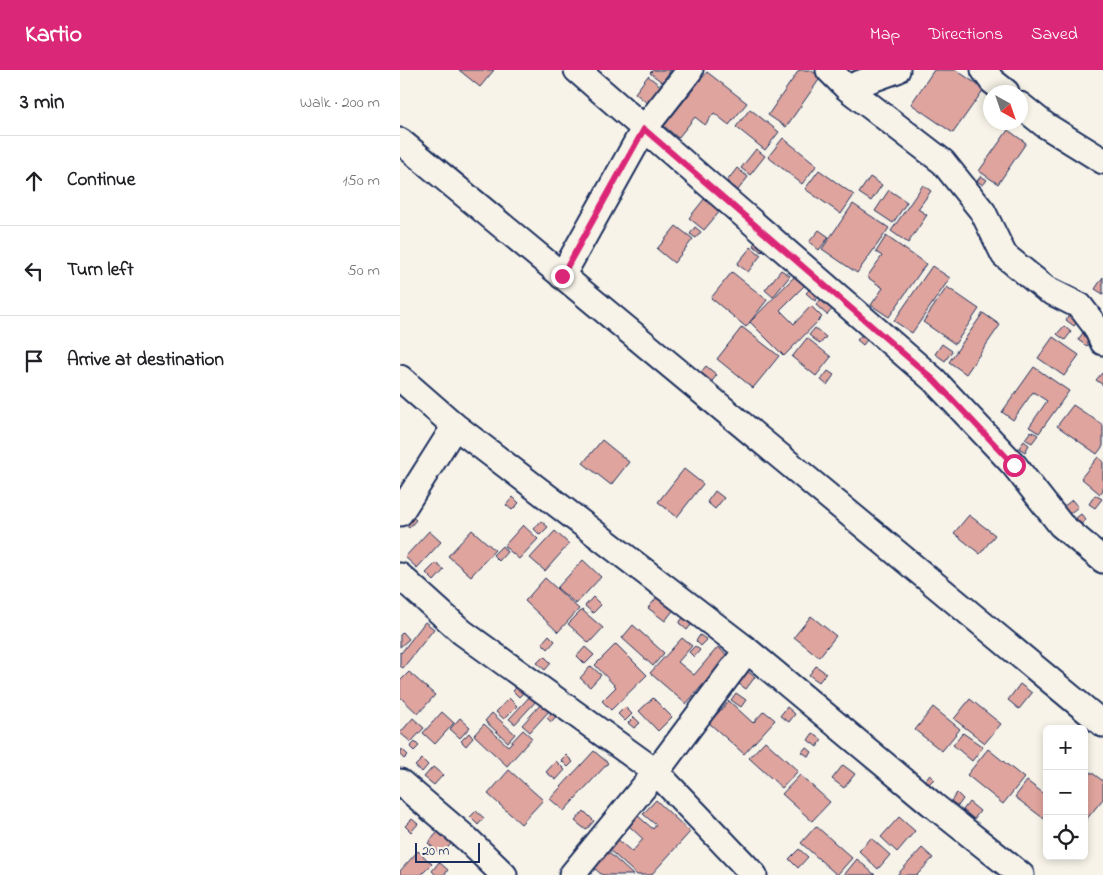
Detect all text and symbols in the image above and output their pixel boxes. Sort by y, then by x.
text: Kartio [25,18,82,53]
text: Map [870,22,900,48]
text: Directions [928,22,1003,48]
text: Saved [1031,22,1078,48]
north arrow [983,85,1028,130]
text: 3 min [20,88,64,118]
text: Walk · 200 m [300,91,380,115]
icon: ahead [20,167,48,195]
text: Continue [67,167,135,194]
text: 150 m [342,169,380,193]
icon: left [20,257,48,285]
text: Turn left [67,257,134,284]
text: 50 m [348,259,380,283]
route end [551,265,574,288]
icon: arrive [20,347,48,375]
text: Arrive at destination [67,347,224,374]
route start [1003,454,1026,477]
map controls [1043,725,1088,860]
button: + [1043,725,1088,770]
button: − [1043,770,1088,815]
button: locate [1043,815,1088,860]
scale bar [415,840,480,863]
text: 20 m [422,841,449,862]

